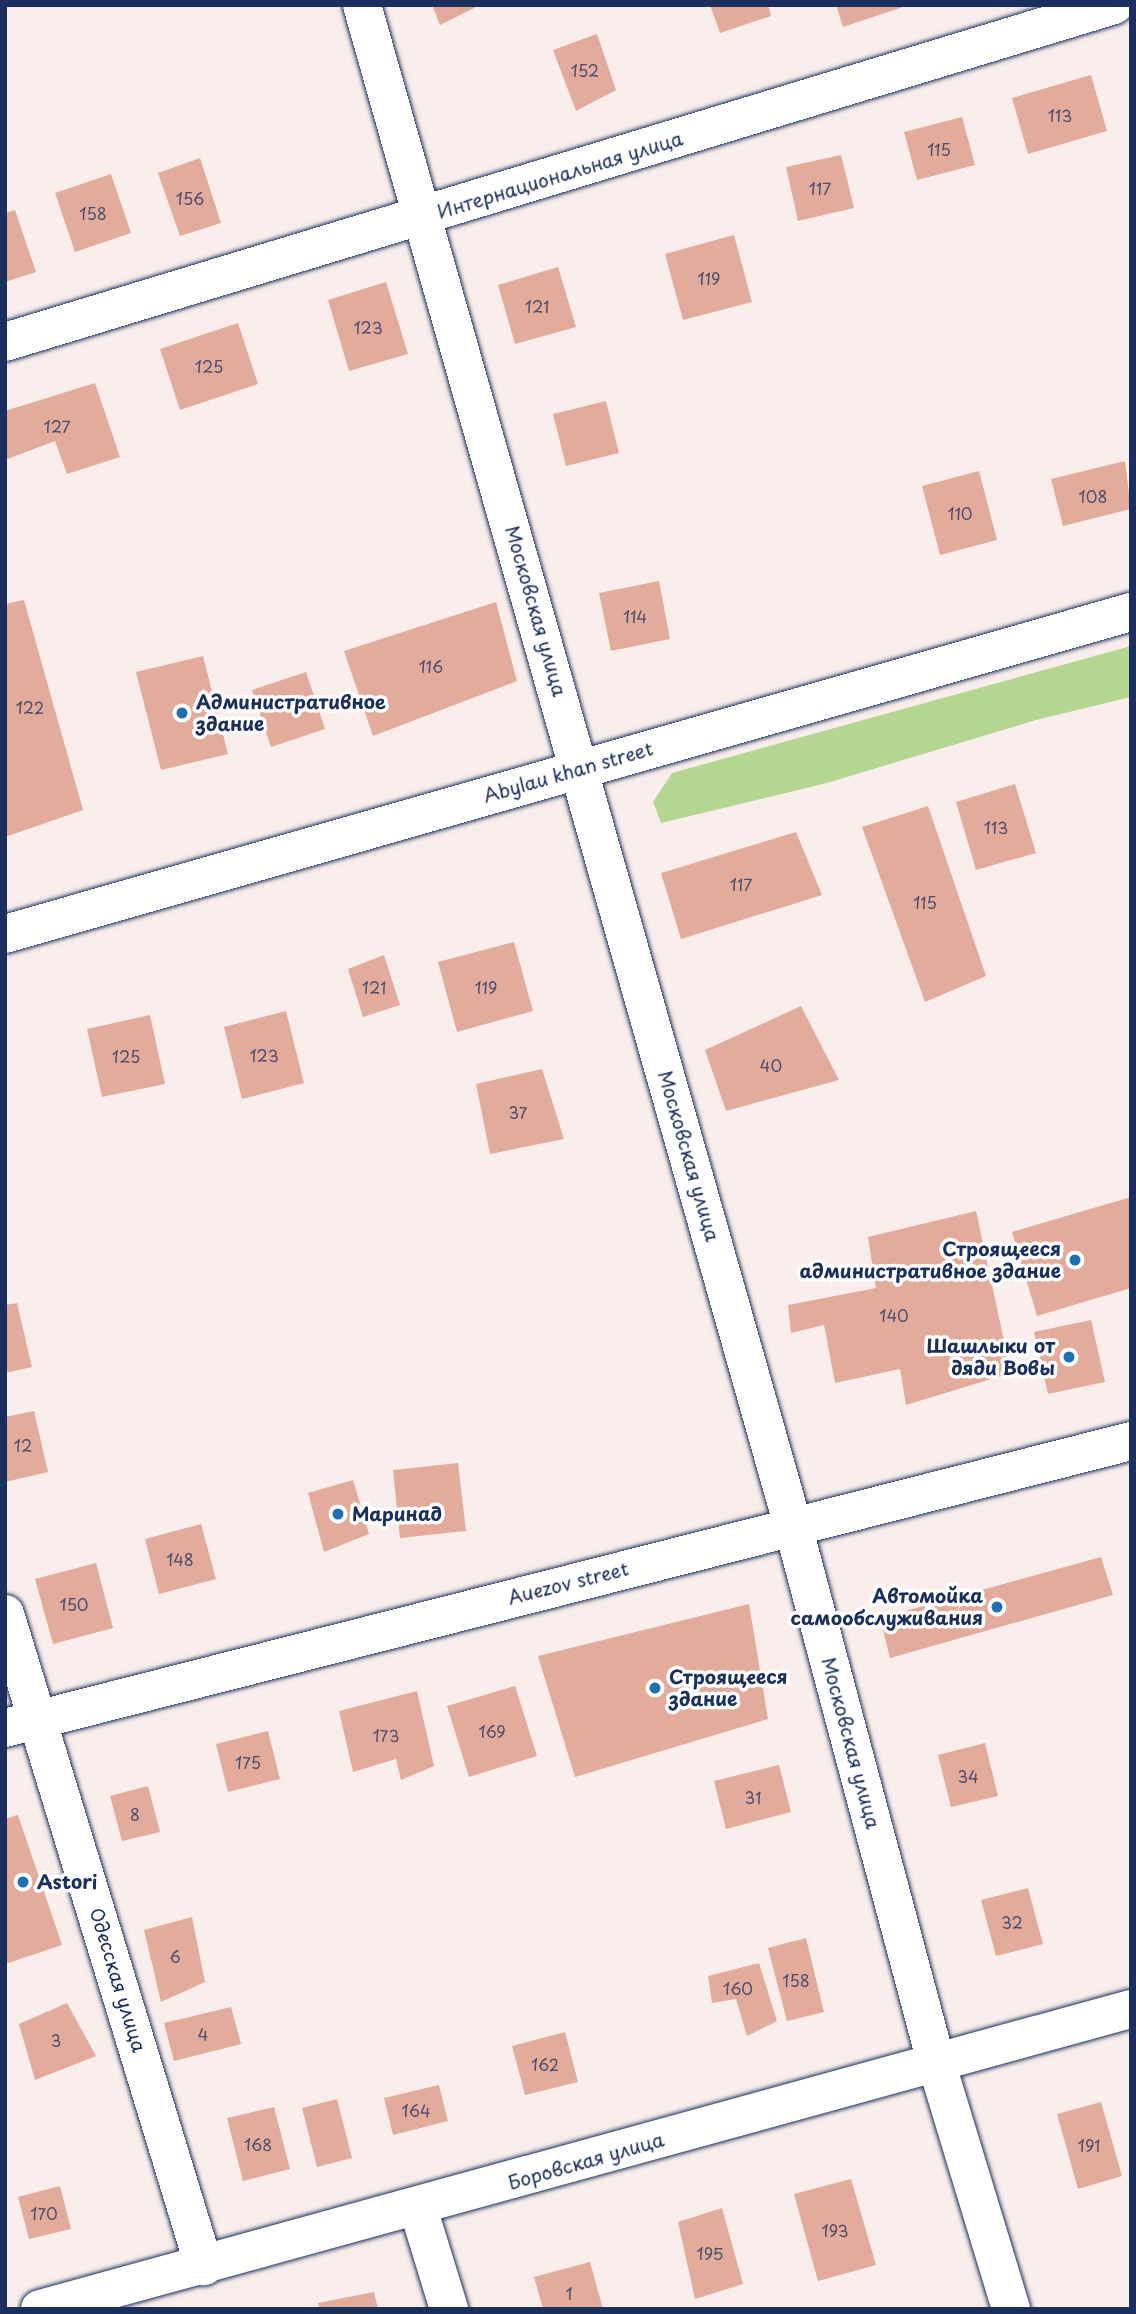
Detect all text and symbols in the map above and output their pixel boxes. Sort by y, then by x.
house number: 152 [571,60,599,80]
house number: 113 [1048,105,1072,125]
street label: Интернациональная улица [434,127,686,223]
house number: 115 [927,139,951,159]
house number: 117 [809,178,831,198]
house number: 156 [176,188,204,208]
house number: 158 [79,203,107,223]
house number: 119 [698,268,720,288]
house number: 121 [525,296,549,316]
house number: 123 [353,317,383,337]
house number: 125 [195,356,223,376]
house number: 127 [43,416,71,436]
house number: 108 [1079,486,1107,506]
house number: 110 [947,503,973,523]
street label: Московская улица [501,523,571,699]
house number: 114 [623,606,647,626]
house number: 116 [419,656,443,676]
place label: Административное здание [196,691,386,735]
house number: 122 [16,697,44,717]
marker: Административное здание [174,705,190,721]
street label: Abylau khan street [480,737,656,807]
house number: 113 [984,817,1008,837]
house number: 117 [730,874,752,894]
house number: 115 [913,892,937,912]
house number: 121 [362,977,386,997]
house number: 119 [475,977,497,997]
house number: 123 [249,1045,279,1065]
house number: 125 [112,1046,140,1066]
house number: 40 [760,1055,782,1075]
street label: Московская улица [654,1068,724,1244]
house number: 37 [509,1102,527,1122]
place label: Строящееся административное здание [799,1238,1061,1282]
marker: Строящееся административное здание [1067,1252,1083,1268]
house number: 140 [879,1305,909,1325]
place label: Шашлыки от дяди Вовы [927,1335,1055,1379]
marker: Шашлыки от дяди Вовы [1061,1349,1077,1365]
house number: 12 [14,1435,32,1455]
place label: Маринад [352,1503,442,1525]
marker: Маринад [330,1506,346,1522]
house number: 148 [166,1549,194,1569]
street label: Auezov street [505,1557,631,1609]
place label: Автомойка самообслуживания [790,1585,983,1629]
house number: 150 [59,1594,89,1614]
marker: Автомойка самообслуживания [989,1599,1005,1615]
street label: Московская улица [817,1654,885,1832]
place label: Строящееся здание [669,1666,788,1710]
marker: Строящееся здание [647,1680,663,1696]
house number: 169 [478,1721,506,1741]
house number: 173 [373,1725,399,1745]
house number: 175 [235,1752,261,1772]
house number: 34 [957,1766,979,1786]
house number: 31 [745,1787,761,1807]
house number: 8 [130,1804,140,1824]
place label: Astori [37,1871,97,1893]
marker: Astori [15,1874,31,1890]
street label: Одесская улица [85,1904,151,2056]
house number: 32 [1001,1912,1023,1932]
house number: 6 [169,1946,181,1966]
house number: 158 [782,1970,810,1990]
house number: 160 [723,1978,753,1998]
house number: 4 [198,2024,208,2044]
house number: 3 [51,2030,61,2050]
house number: 162 [531,2054,559,2074]
house number: 164 [402,2100,430,2120]
street label: Боровская улица [505,2128,667,2194]
house number: 168 [244,2134,272,2154]
house number: 191 [1078,2135,1100,2155]
house number: 170 [30,2203,58,2223]
house number: 193 [821,2220,849,2240]
house number: 195 [697,2243,723,2263]
house number: 1 [565,2283,573,2303]

